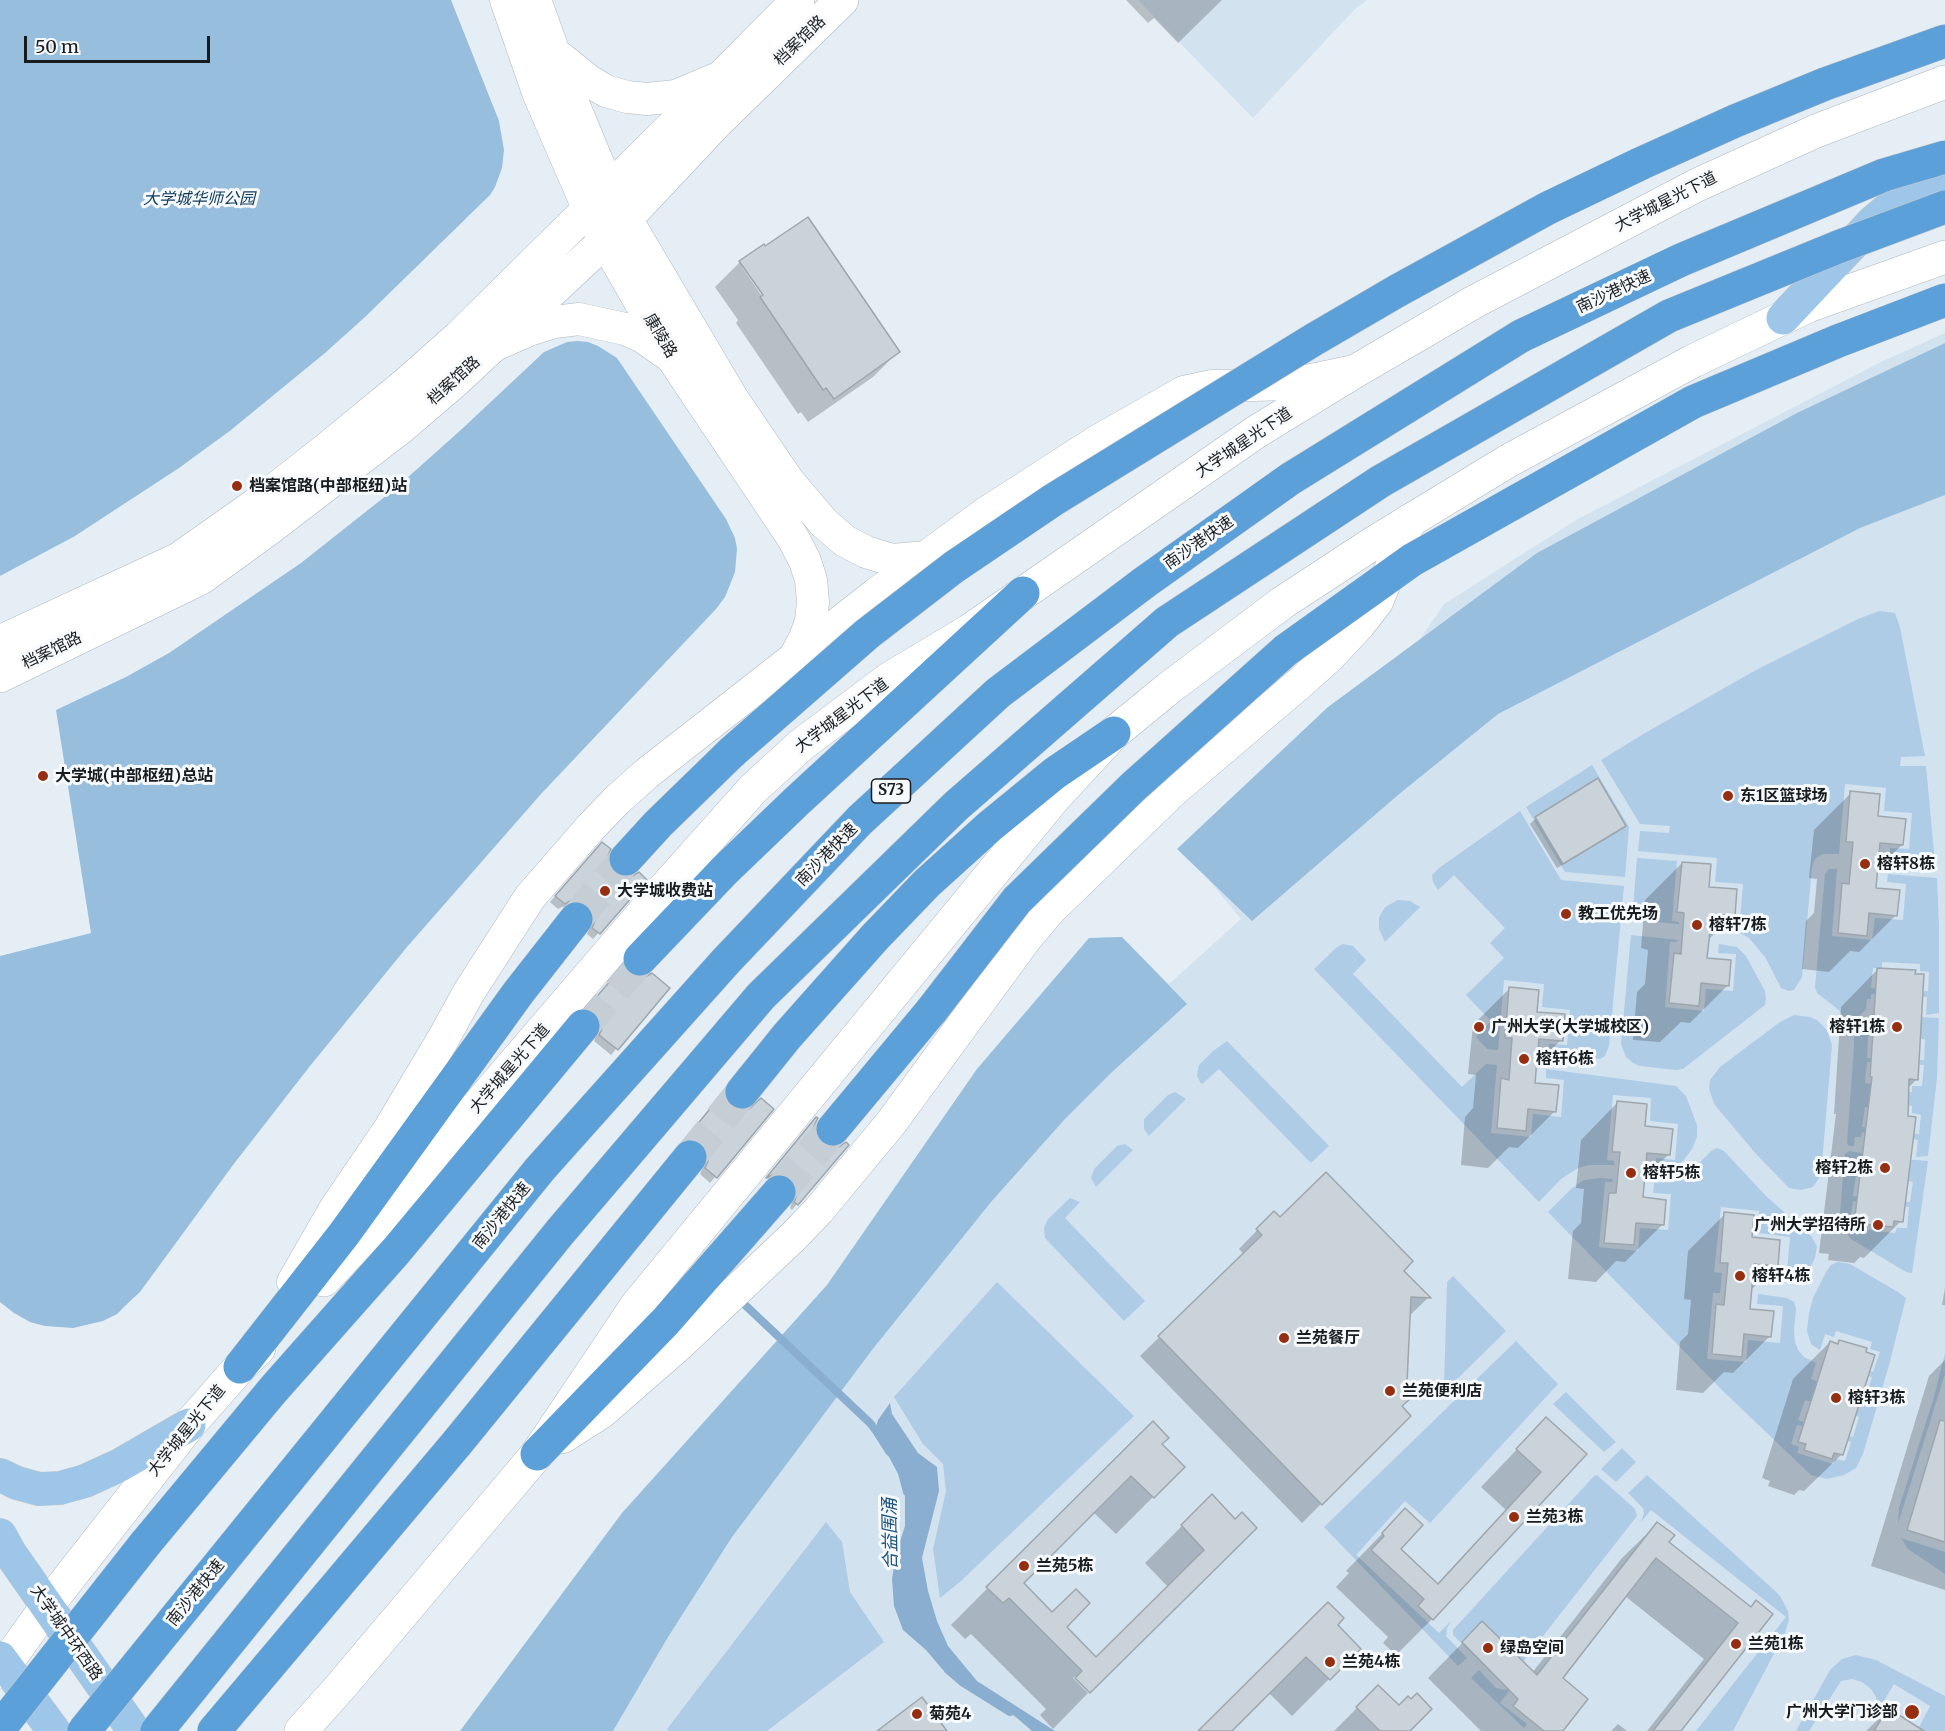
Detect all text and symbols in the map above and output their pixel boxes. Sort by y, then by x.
street label: 档案馆路 [770,12,830,70]
scale bar [27,24,213,62]
text: 50 m [35,35,79,58]
street label: 大学城星光下道 [1612,168,1720,236]
park label: 大学城华师公园 [143,189,255,209]
street label: 南沙港快速 [1574,266,1654,318]
street label: 康陵路 [639,310,681,362]
street label: 档案馆路 [424,352,484,410]
street label: 大学城星光下道 [1192,404,1296,482]
place label: 档案馆路(中部枢纽)站 [249,476,407,496]
marker: 档案馆路(中部枢纽)站 [230,479,244,493]
street label: 南沙港快速 [1161,512,1237,574]
street label: 档案馆路 [19,628,85,674]
street label: 大学城星光下道 [791,675,893,757]
place label: 大学城(中部枢纽)总站 [55,766,213,786]
marker: 大学城(中部枢纽)总站 [36,769,50,783]
road number: S73 [872,779,910,803]
place label: 东1区篮球场 [1740,786,1827,806]
marker: 东1区篮球场 [1721,789,1735,803]
street label: 南沙港快速 [792,820,862,890]
place label: 榕轩8栋 [1877,854,1935,874]
marker: 榕轩8栋 [1858,857,1872,871]
place label: 大学城收费站 [617,881,713,901]
marker: 大学城收费站 [598,884,612,898]
place label: 教工优先场 [1578,904,1658,924]
marker: 教工优先场 [1559,907,1573,921]
place label: 榕轩7栋 [1709,915,1767,935]
marker: 榕轩7栋 [1690,918,1704,932]
place label: 广州大学(大学城校区) [1491,1017,1649,1037]
place label: 榕轩1栋 [1830,1017,1885,1037]
street label: 大学城星光下道 [466,1020,554,1118]
marker: 广州大学(大学城校区) [1472,1020,1486,1034]
marker: 榕轩1栋 [1890,1020,1904,1034]
place label: 榕轩6栋 [1536,1049,1594,1069]
marker: 榕轩6栋 [1517,1052,1531,1066]
place label: 榕轩2栋 [1816,1158,1873,1178]
marker: 榕轩2栋 [1878,1161,1892,1175]
place label: 榕轩5栋 [1643,1163,1700,1183]
marker: 榕轩5栋 [1624,1166,1638,1180]
street label: 南沙港快速 [469,1179,535,1253]
place label: 广州大学招待所 [1754,1215,1866,1235]
marker: 广州大学招待所 [1871,1218,1885,1232]
place label: 榕轩4栋 [1752,1266,1810,1286]
marker: 榕轩4栋 [1733,1269,1747,1283]
place label: 兰苑餐厅 [1296,1328,1360,1348]
marker: 兰苑餐厅 [1277,1331,1291,1345]
street label: 大学城星光下道 [144,1381,230,1481]
place label: 兰苑便利店 [1402,1381,1482,1401]
marker: 兰苑便利店 [1383,1384,1397,1398]
place label: 榕轩3栋 [1848,1388,1905,1408]
marker: 榕轩3栋 [1829,1391,1843,1405]
water label: 合益围涌 [880,1498,902,1570]
place label: 兰苑3栋 [1526,1507,1583,1527]
marker: 兰苑3栋 [1507,1510,1521,1524]
street label: 南沙港快速 [163,1556,229,1630]
place label: 兰苑5栋 [1036,1556,1093,1576]
marker: 兰苑5栋 [1017,1559,1031,1573]
street label: 大学城中环西路 [26,1582,106,1684]
place label: 兰苑1栋 [1748,1634,1803,1654]
marker: 兰苑1栋 [1729,1637,1743,1651]
place label: 绿岛空间 [1500,1638,1564,1658]
marker: 绿岛空间 [1481,1641,1495,1655]
place label: 兰苑4栋 [1342,1652,1400,1672]
marker: 兰苑4栋 [1323,1655,1337,1669]
place label: 广州大学门诊部 [1786,1702,1898,1722]
marker: 广州大学门诊部 [1903,1703,1921,1721]
place label: 菊苑4 [929,1704,971,1724]
marker: 菊苑4 [910,1707,924,1721]

